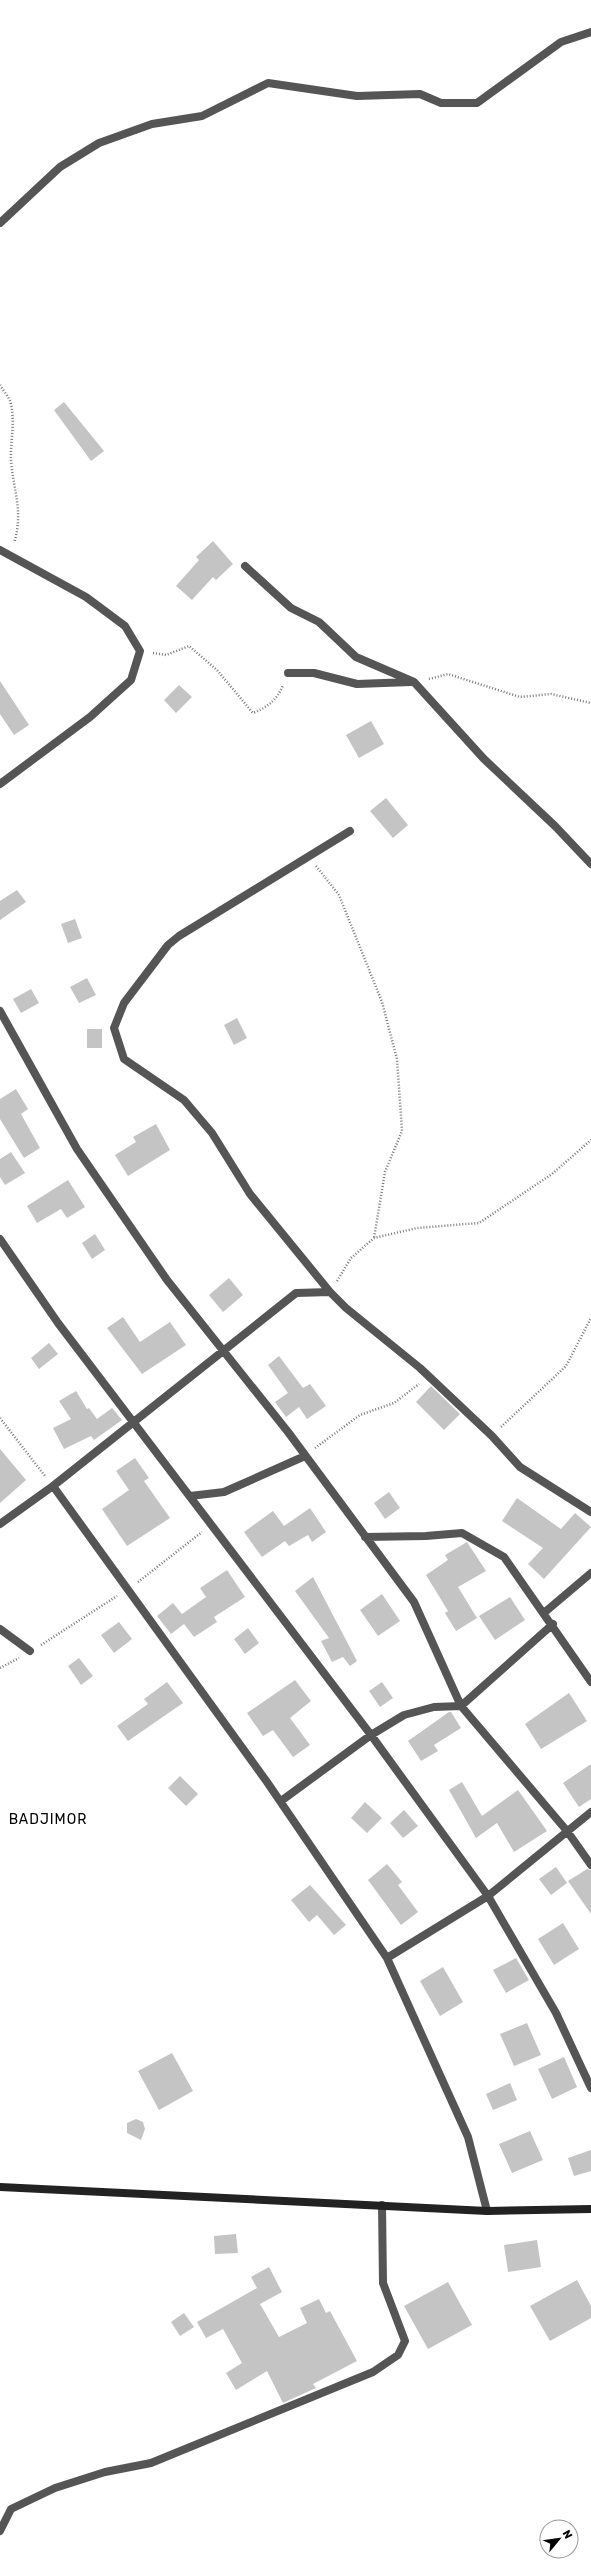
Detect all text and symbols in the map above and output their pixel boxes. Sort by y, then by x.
district label: BADJIMOR [9,1811,87,1828]
north arrow [539,2519,579,2559]
text: N [560,2528,575,2541]

